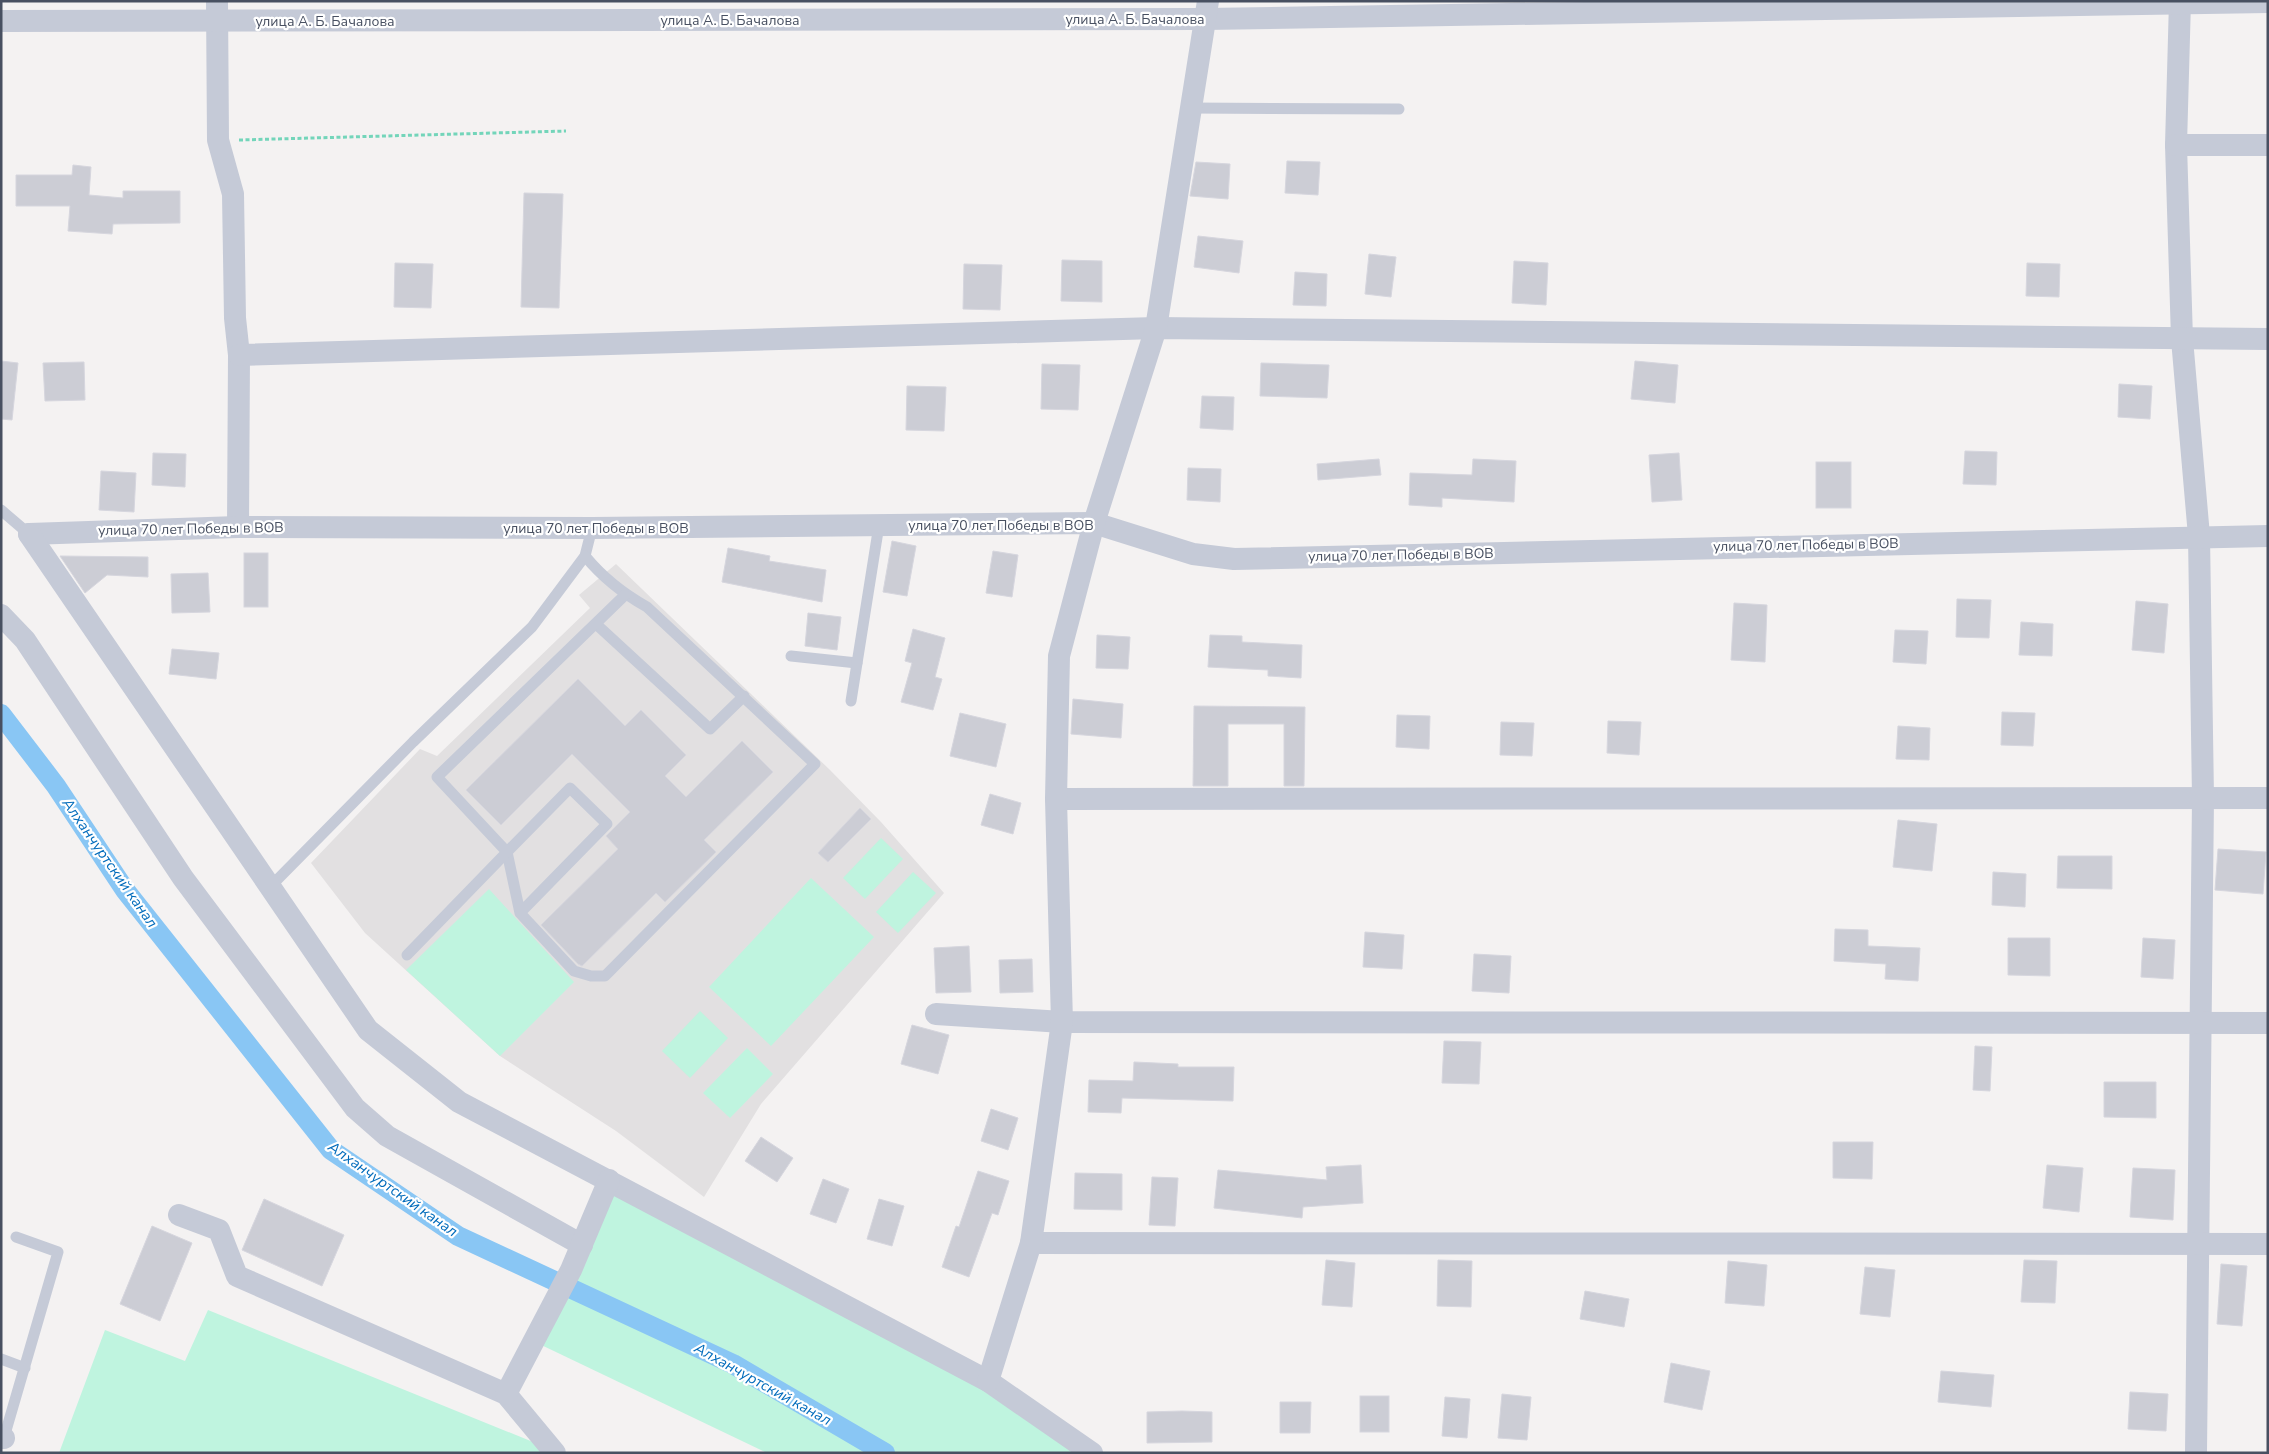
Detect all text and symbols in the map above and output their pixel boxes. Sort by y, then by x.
street label: улица А. Б. Бачалова [1065,10,1205,29]
street label: улица А. Б. Бачалова [660,11,800,30]
street label: улица А. Б. Бачалова [255,12,395,31]
street label: улица 70 лет Победы в ВОВ [908,516,1094,535]
street label: улица 70 лет Победы в ВОВ [98,518,284,540]
street label: улица 70 лет Победы в ВОВ [503,519,689,538]
street label: улица 70 лет Победы в ВОВ [1713,534,1899,556]
street label: улица 70 лет Победы в ВОВ [1308,544,1494,566]
water label: Алханчуртский канал [57,793,162,932]
water label: Алханчуртский канал [323,1136,462,1241]
water label: Алханчуртский канал [690,1337,835,1430]

